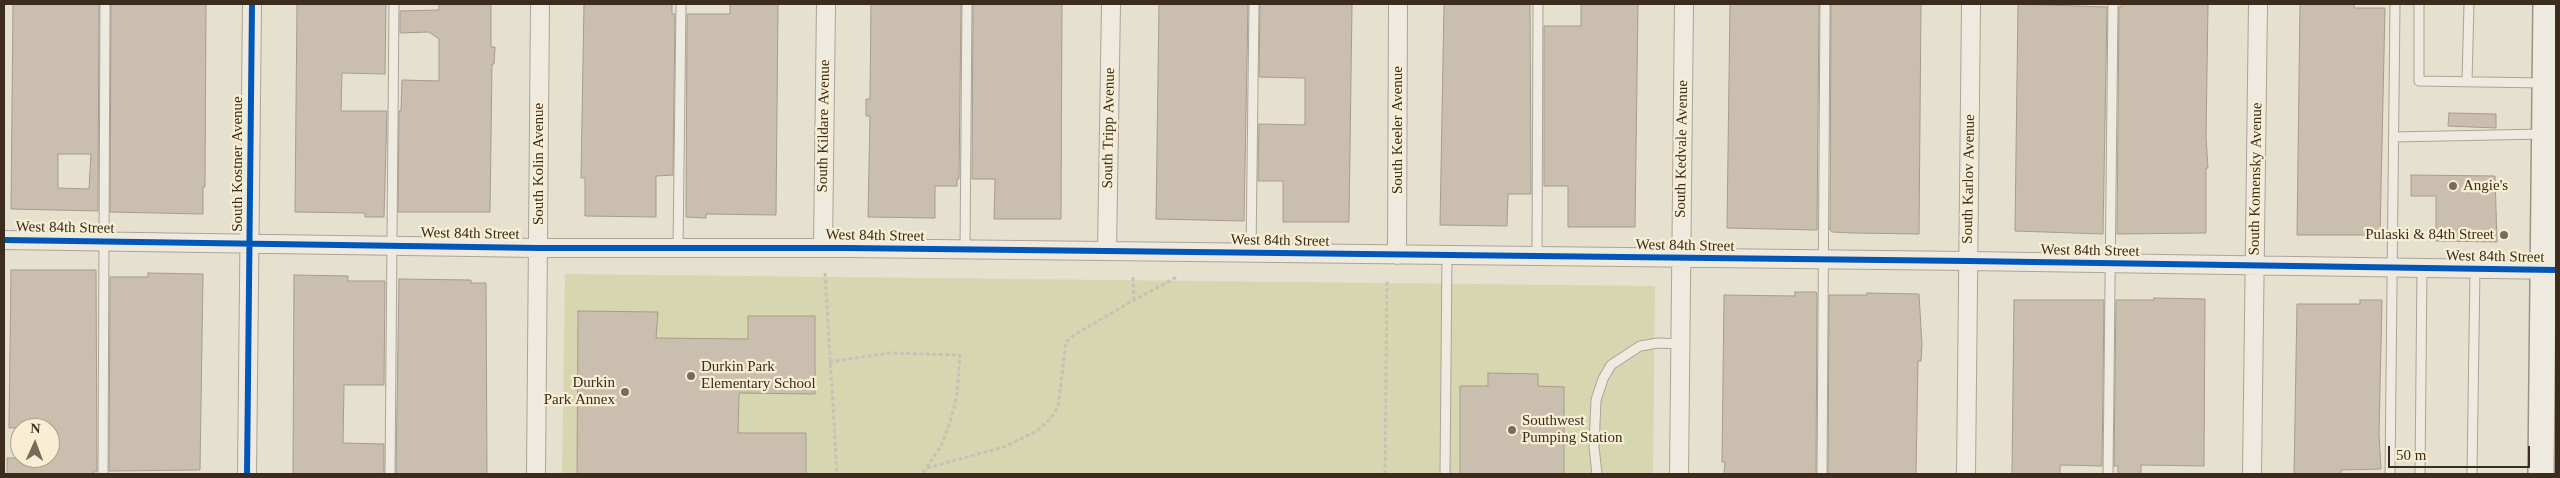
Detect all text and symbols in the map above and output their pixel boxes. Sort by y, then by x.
street label: South Kildare Avenue [814,59,834,193]
street label: South Keeler Avenue [1389,66,1407,194]
street label: South Tripp Avenue [1099,67,1119,189]
street label: South Kedvale Avenue [1672,80,1692,218]
street label: South Kostner Avenue [229,96,247,232]
street label: South Komensky Avenue [2246,102,2266,256]
street label: South Kolin Avenue [530,103,548,225]
street label: South Karlov Avenue [1959,114,1979,244]
place label: Angie's [2463,177,2508,195]
marker: Angie's [2447,180,2459,192]
street label: West 84th Street [15,218,115,238]
street label: West 84th Street [420,224,520,244]
street label: West 84th Street [825,226,925,246]
place label: Pulaski & 84th Street [2365,226,2494,244]
marker: Pulaski & 84th Street [2498,229,2510,241]
street label: West 84th Street [1230,231,1330,251]
street label: West 84th Street [1635,236,1735,256]
street label: West 84th Street [2040,241,2140,261]
street label: West 84th Street [2445,247,2545,267]
place label: Durkin Park Elementary School [701,358,816,393]
marker: Durkin Park Elementary School [685,370,697,382]
place label: Durkin Park Annex [544,374,615,409]
marker: Durkin Park Annex [619,386,631,398]
place label: Southwest Pumping Station [1522,412,1622,447]
north arrow [10,418,60,468]
text: N [30,421,41,436]
marker: Southwest Pumping Station [1506,424,1518,436]
scale bar [2390,436,2532,468]
text: 50 m [2396,447,2426,463]

